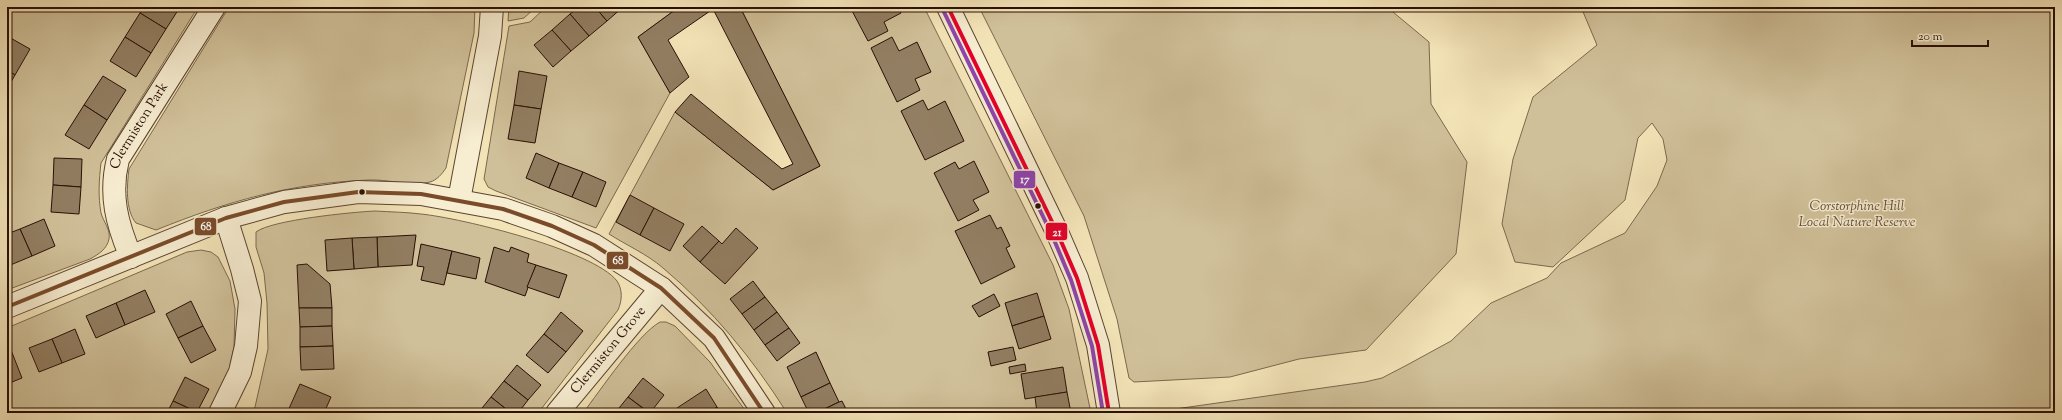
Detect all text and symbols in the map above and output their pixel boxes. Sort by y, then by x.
scale bar [1912,22,1988,48]
text: 20 m [1918,28,1943,46]
street label: Clermiston Park [106,79,174,171]
line badge: 17 [1013,170,1036,189]
text: 17 [1019,172,1030,188]
unlabelled marker [357,187,367,197]
park label: Corstorphine Hill Local Nature Reserve [1798,197,1916,233]
unlabelled marker [1033,201,1043,211]
line badge: 68 [194,217,217,236]
text: 68 [201,219,212,235]
line badge: 21 [1045,222,1068,241]
text: 21 [1053,225,1062,241]
line badge: 68 [606,251,629,270]
text: 68 [613,253,624,269]
street label: Clermiston Grove [566,302,651,399]

